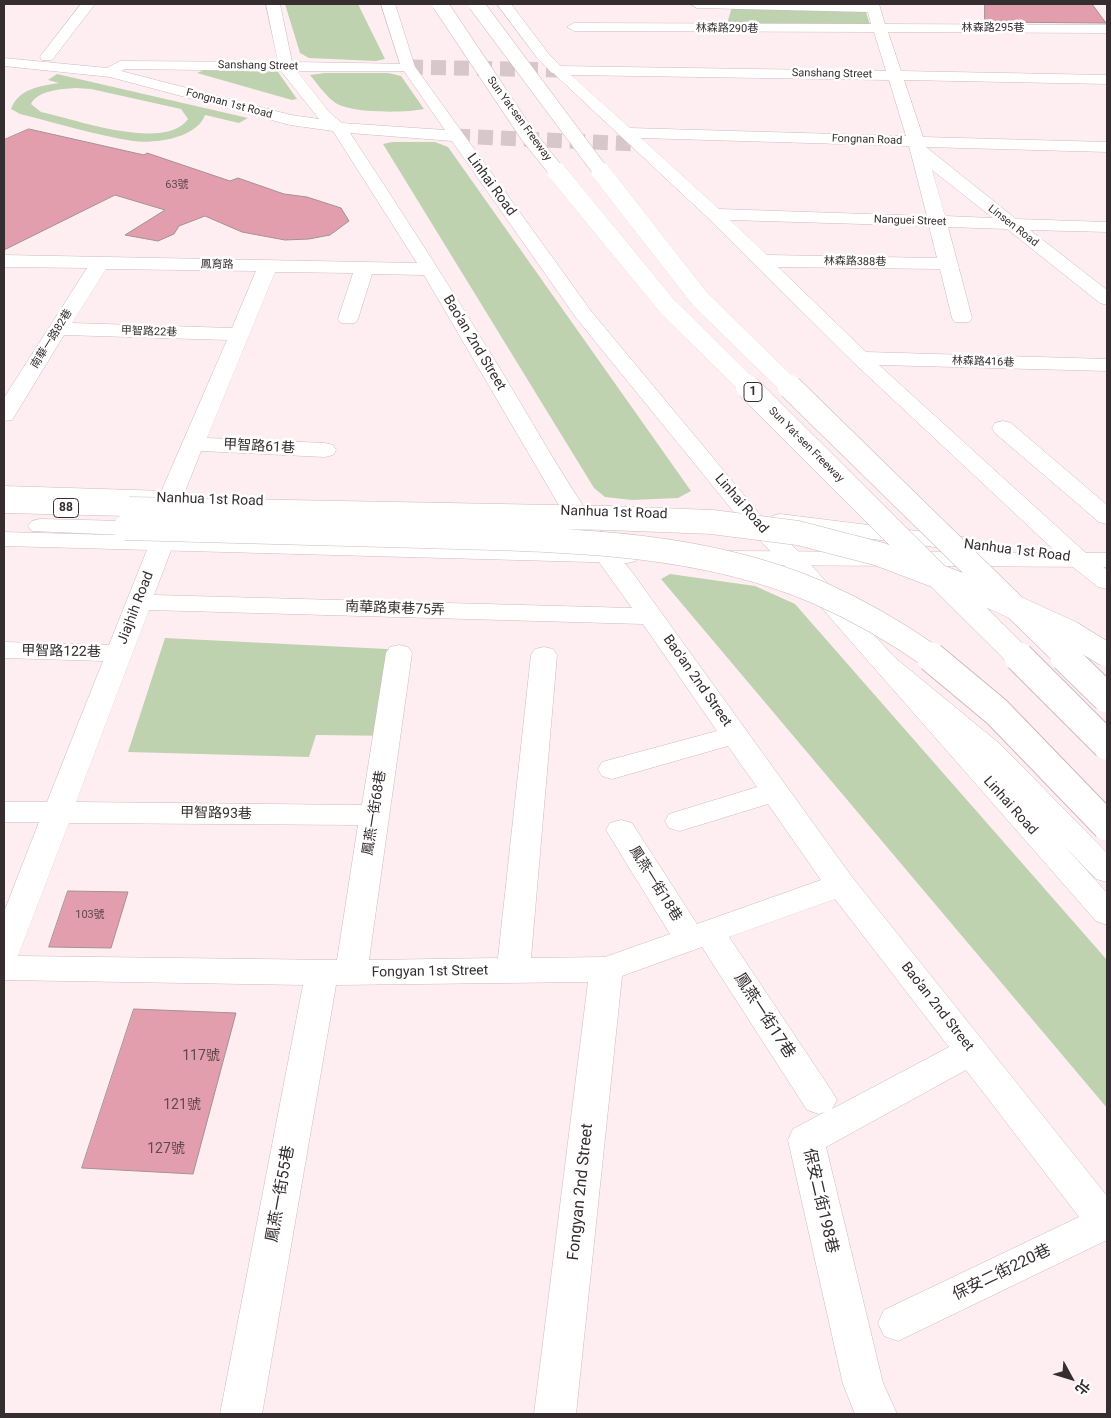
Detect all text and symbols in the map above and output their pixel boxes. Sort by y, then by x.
street label: 林森路295巷 [962,21,1024,35]
street label: 林森路290巷 [696,22,758,36]
street label: Sanshang Street [218,59,298,73]
street label: Sanshang Street [792,67,872,81]
street label: Sun Yat-sen Freeway [484,74,554,164]
street label: Fongnan 1st Road [184,86,274,122]
street label: Fongnan Road [831,132,903,148]
street label: Linhai Road [463,151,519,219]
house number: 63號 [165,178,189,192]
street label: Linsen Road [985,202,1041,250]
street label: Nanguei Street [874,213,946,229]
street label: 林森路388巷 [824,255,886,269]
street label: 鳳育路 [200,258,234,272]
street label: Bao'an 2nd Street [439,292,509,394]
street label: 南華一路82巷 [29,307,75,371]
street label: 甲智路22巷 [121,324,177,340]
street label: 林森路416巷 [952,354,1014,370]
road number: 1 [744,382,762,402]
street label: Sun Yat-sen Freeway [766,405,846,485]
street label: 甲智路61巷 [223,437,295,457]
street label: Linhai Road [711,471,771,537]
street label: Nanhua 1st Road [156,490,264,510]
road number: 88 [54,498,78,518]
street label: Nanhua 1st Road [560,503,668,523]
street label: Nanhua 1st Road [963,536,1071,566]
street label: Jiajhih Road [114,569,158,647]
street label: 南華路東巷75弄 [345,599,445,619]
street label: Bao'an 2nd Street [659,632,735,730]
street label: 甲智路122巷 [21,643,101,661]
street label: 鳳燕一街68巷 [360,769,390,857]
street label: Linhai Road [979,773,1041,839]
street label: 甲智路93巷 [180,805,252,823]
street label: 鳳燕一街18巷 [625,843,685,925]
house number: 103號 [75,908,105,922]
street label: Bao'an 2nd Street [897,959,977,1055]
street label: Fongyan 1st Street [372,963,488,981]
street label: 鳳燕一街17巷 [729,970,799,1062]
house number: 117號 [182,1048,220,1064]
house number: 121號 [163,1097,201,1113]
street label: Fongyan 2nd Street [564,1123,598,1261]
house number: 127號 [147,1141,185,1157]
street label: 鳳燕一街55巷 [263,1144,299,1244]
street label: 保安二街198巷 [799,1147,841,1255]
street label: 保安二街220巷 [950,1241,1054,1305]
north arrow [1046,1353,1096,1403]
text: 北 [1072,1377,1093,1398]

